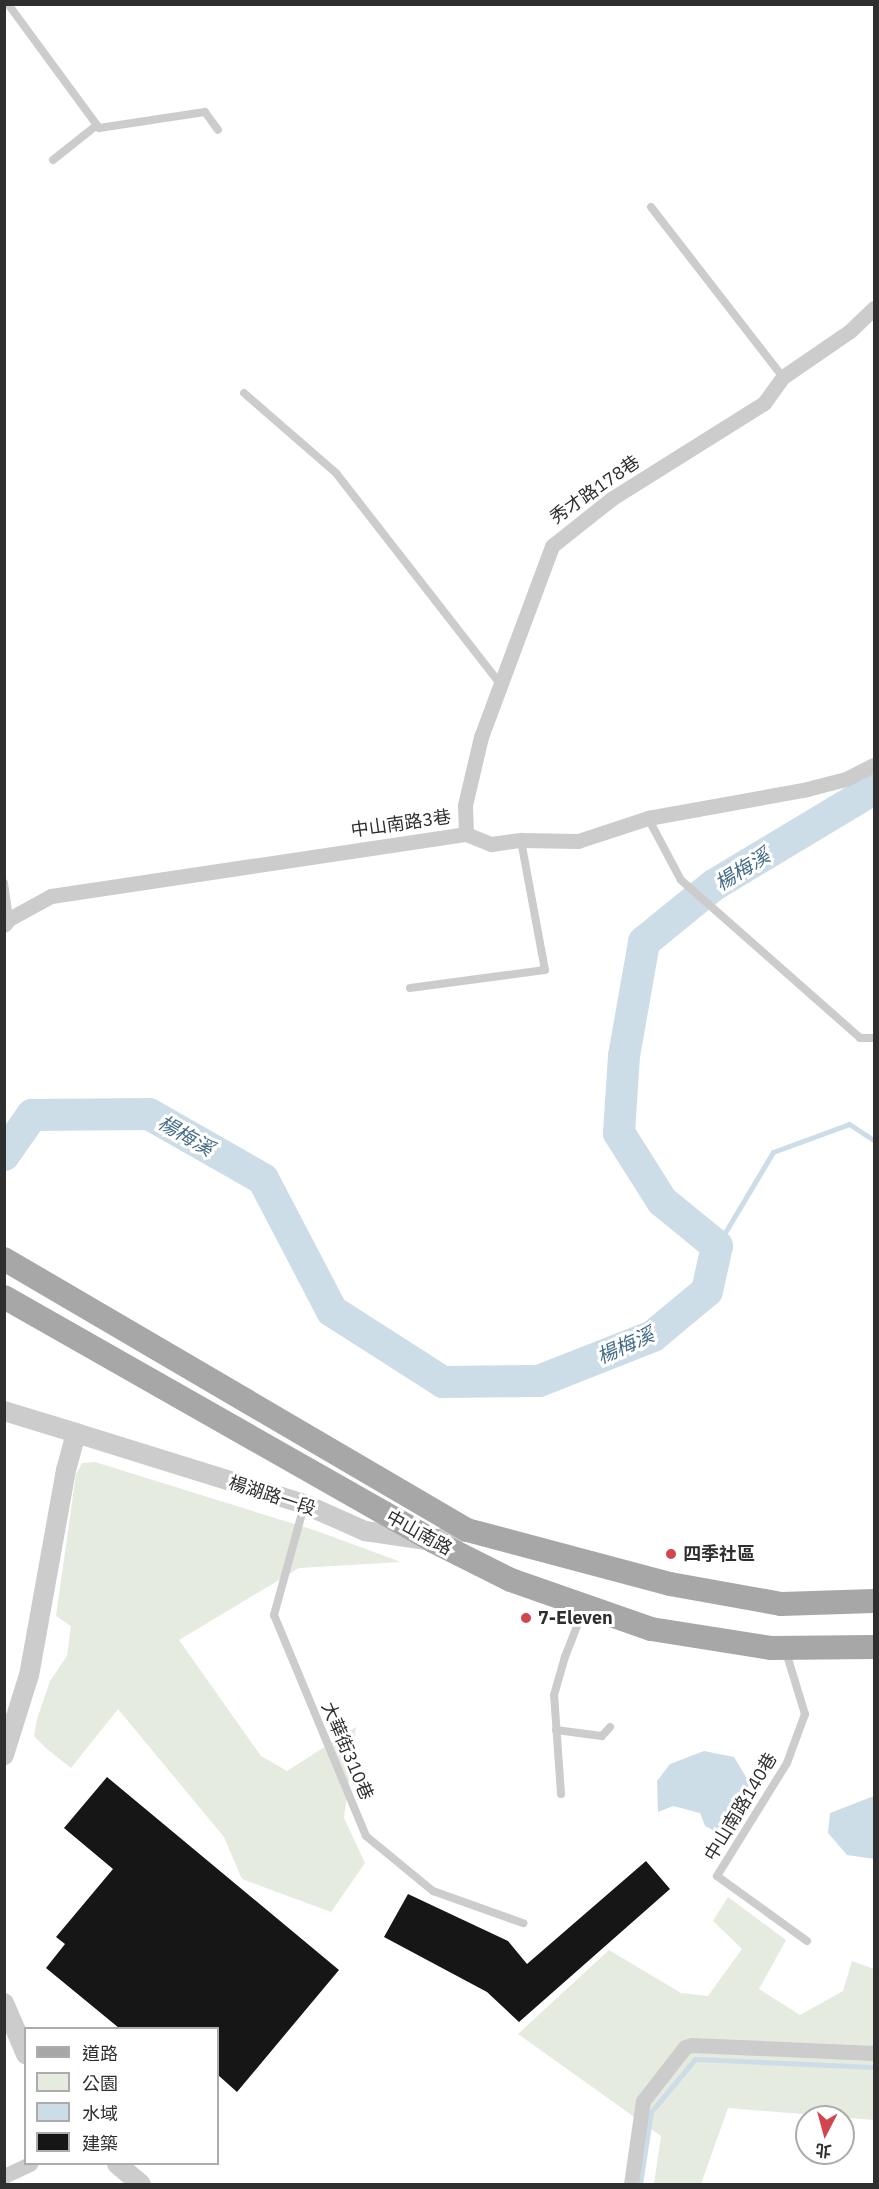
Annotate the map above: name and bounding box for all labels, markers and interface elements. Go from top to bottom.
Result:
street label: 秀才路178巷 [546,451,644,529]
street label: 中山南路3巷 [350,806,452,842]
water label: 楊梅溪 [710,843,774,895]
water label: 楊梅溪 [154,1110,218,1160]
water label: 楊梅溪 [593,1322,657,1368]
street label: 楊湖路一段 [226,1472,318,1520]
street label: 中山南路 [382,1506,456,1560]
place label: 四季社區 [683,1543,755,1565]
marker: 四季社區 [664,1547,678,1561]
place label: 7-Eleven [538,1607,613,1629]
marker: 7-Eleven [519,1611,533,1625]
street label: 大華街310巷 [317,1699,377,1803]
street label: 中山南路140巷 [700,1749,782,1865]
legend [24,2027,219,2165]
text: 道路 [82,2042,118,2065]
text: 公園 [82,2072,118,2095]
text: 水域 [82,2102,118,2125]
north arrow [795,2105,855,2165]
text: 建築 [82,2132,118,2155]
text: 北 [814,2140,832,2162]

